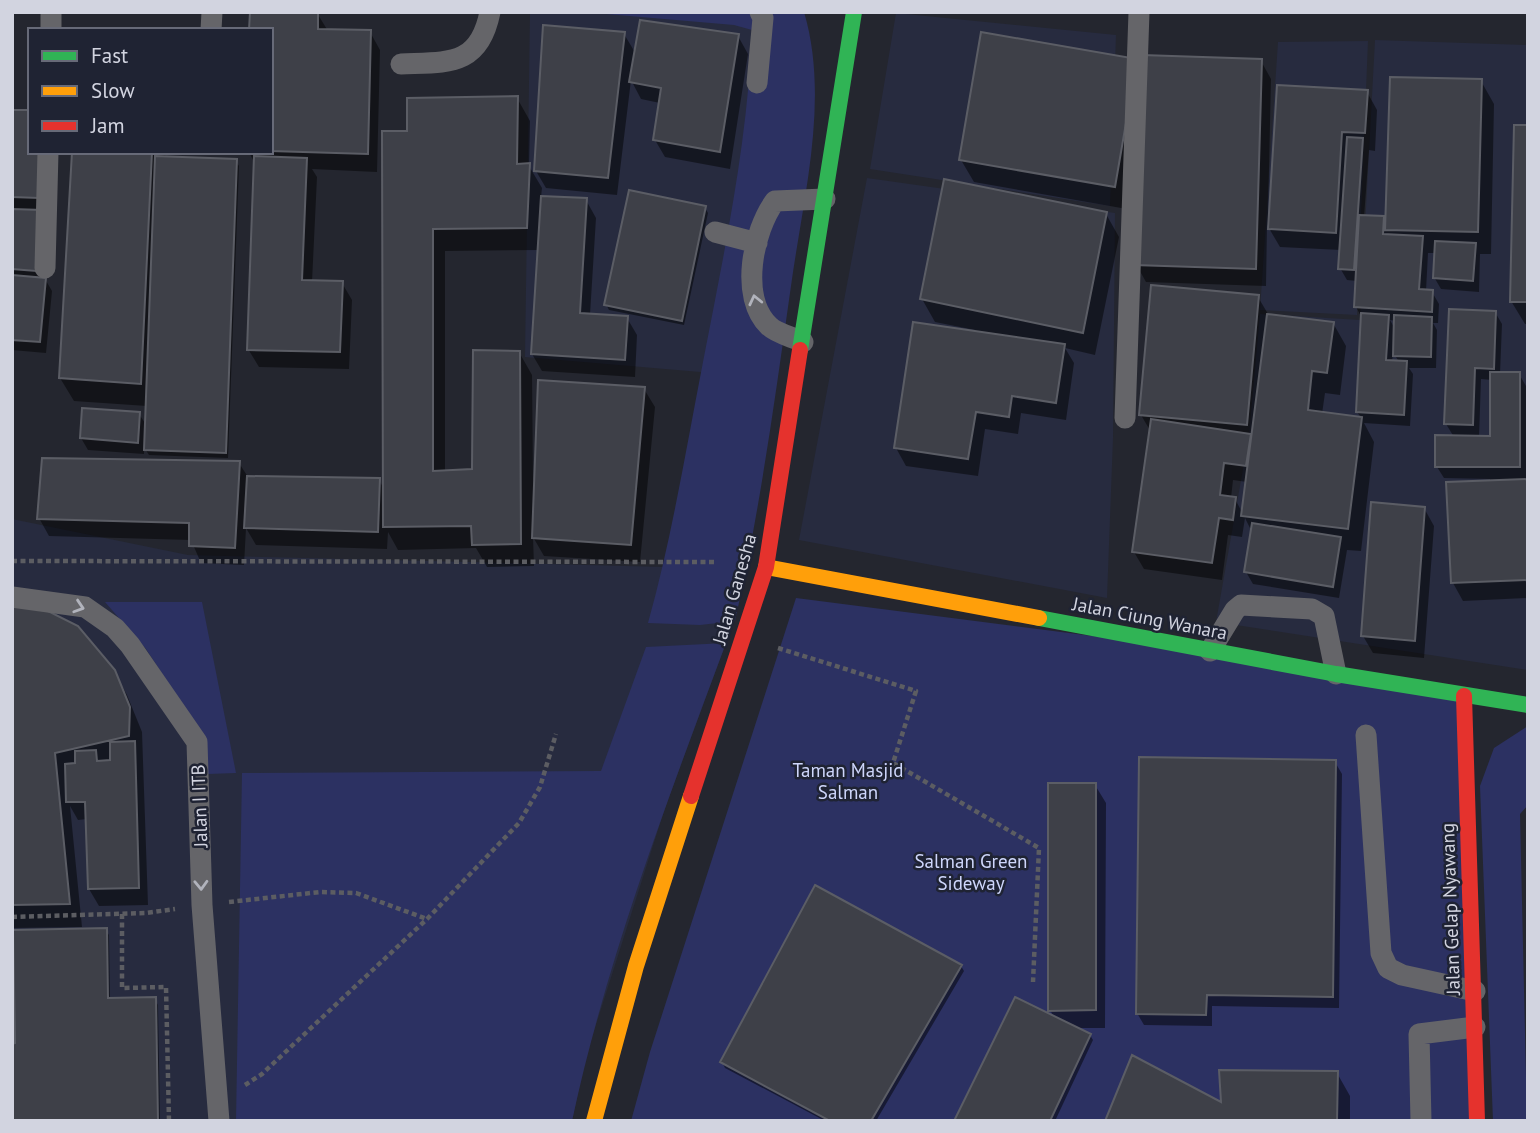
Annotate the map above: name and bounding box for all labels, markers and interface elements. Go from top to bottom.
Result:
legend [28,28,273,154]
text: Fast [91,42,128,69]
text: Slow [91,77,135,104]
text: Jam [90,112,125,139]
one-way arrow [748,295,763,307]
street label: Jalan Ganesha [706,531,761,648]
street label: Jalan Ciung Wanara [1070,591,1229,645]
one-way arrow [73,599,85,613]
park label: Taman Masjid Salman [792,758,904,804]
street label: Jalan I ITB [186,764,212,849]
street label: Jalan Gelap Nyawang [1435,823,1465,996]
park label: Salman Green Sideway [915,849,1027,895]
one-way arrow [194,880,209,891]

